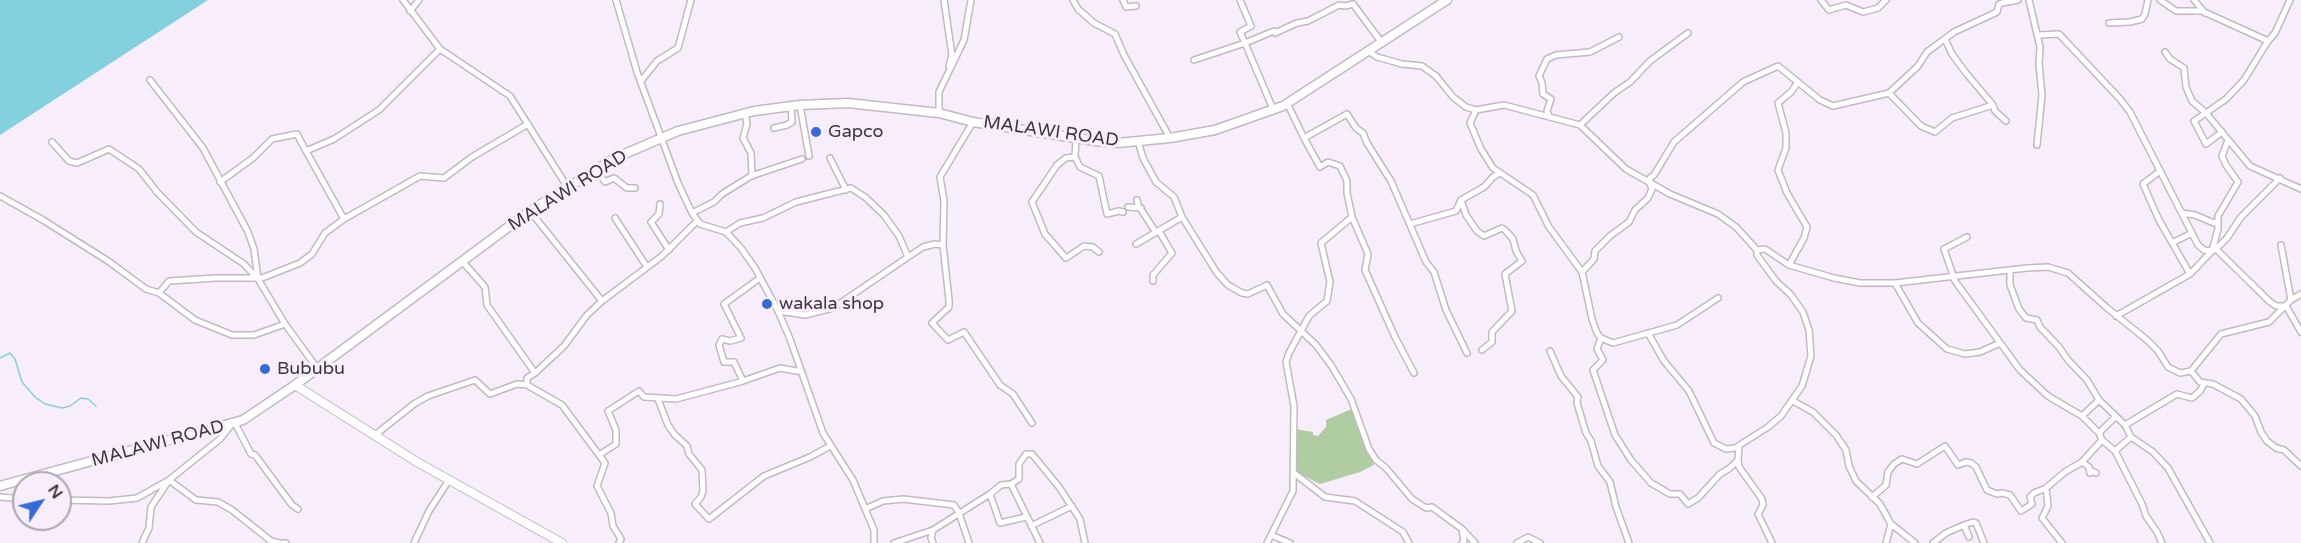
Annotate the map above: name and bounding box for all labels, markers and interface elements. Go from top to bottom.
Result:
street label: MALAWI ROAD [982,112,1120,152]
place label: Gapco [828,121,884,143]
marker: Gapco [809,125,823,139]
street label: MALAWI ROAD [504,146,632,236]
place label: wakala shop [779,293,884,315]
marker: wakala shop [760,297,774,311]
place label: Bububu [277,358,345,380]
marker: Bububu [258,362,272,376]
street label: MALAWI ROAD [89,416,227,472]
north arrow [12,471,72,531]
text: N [43,481,67,503]

